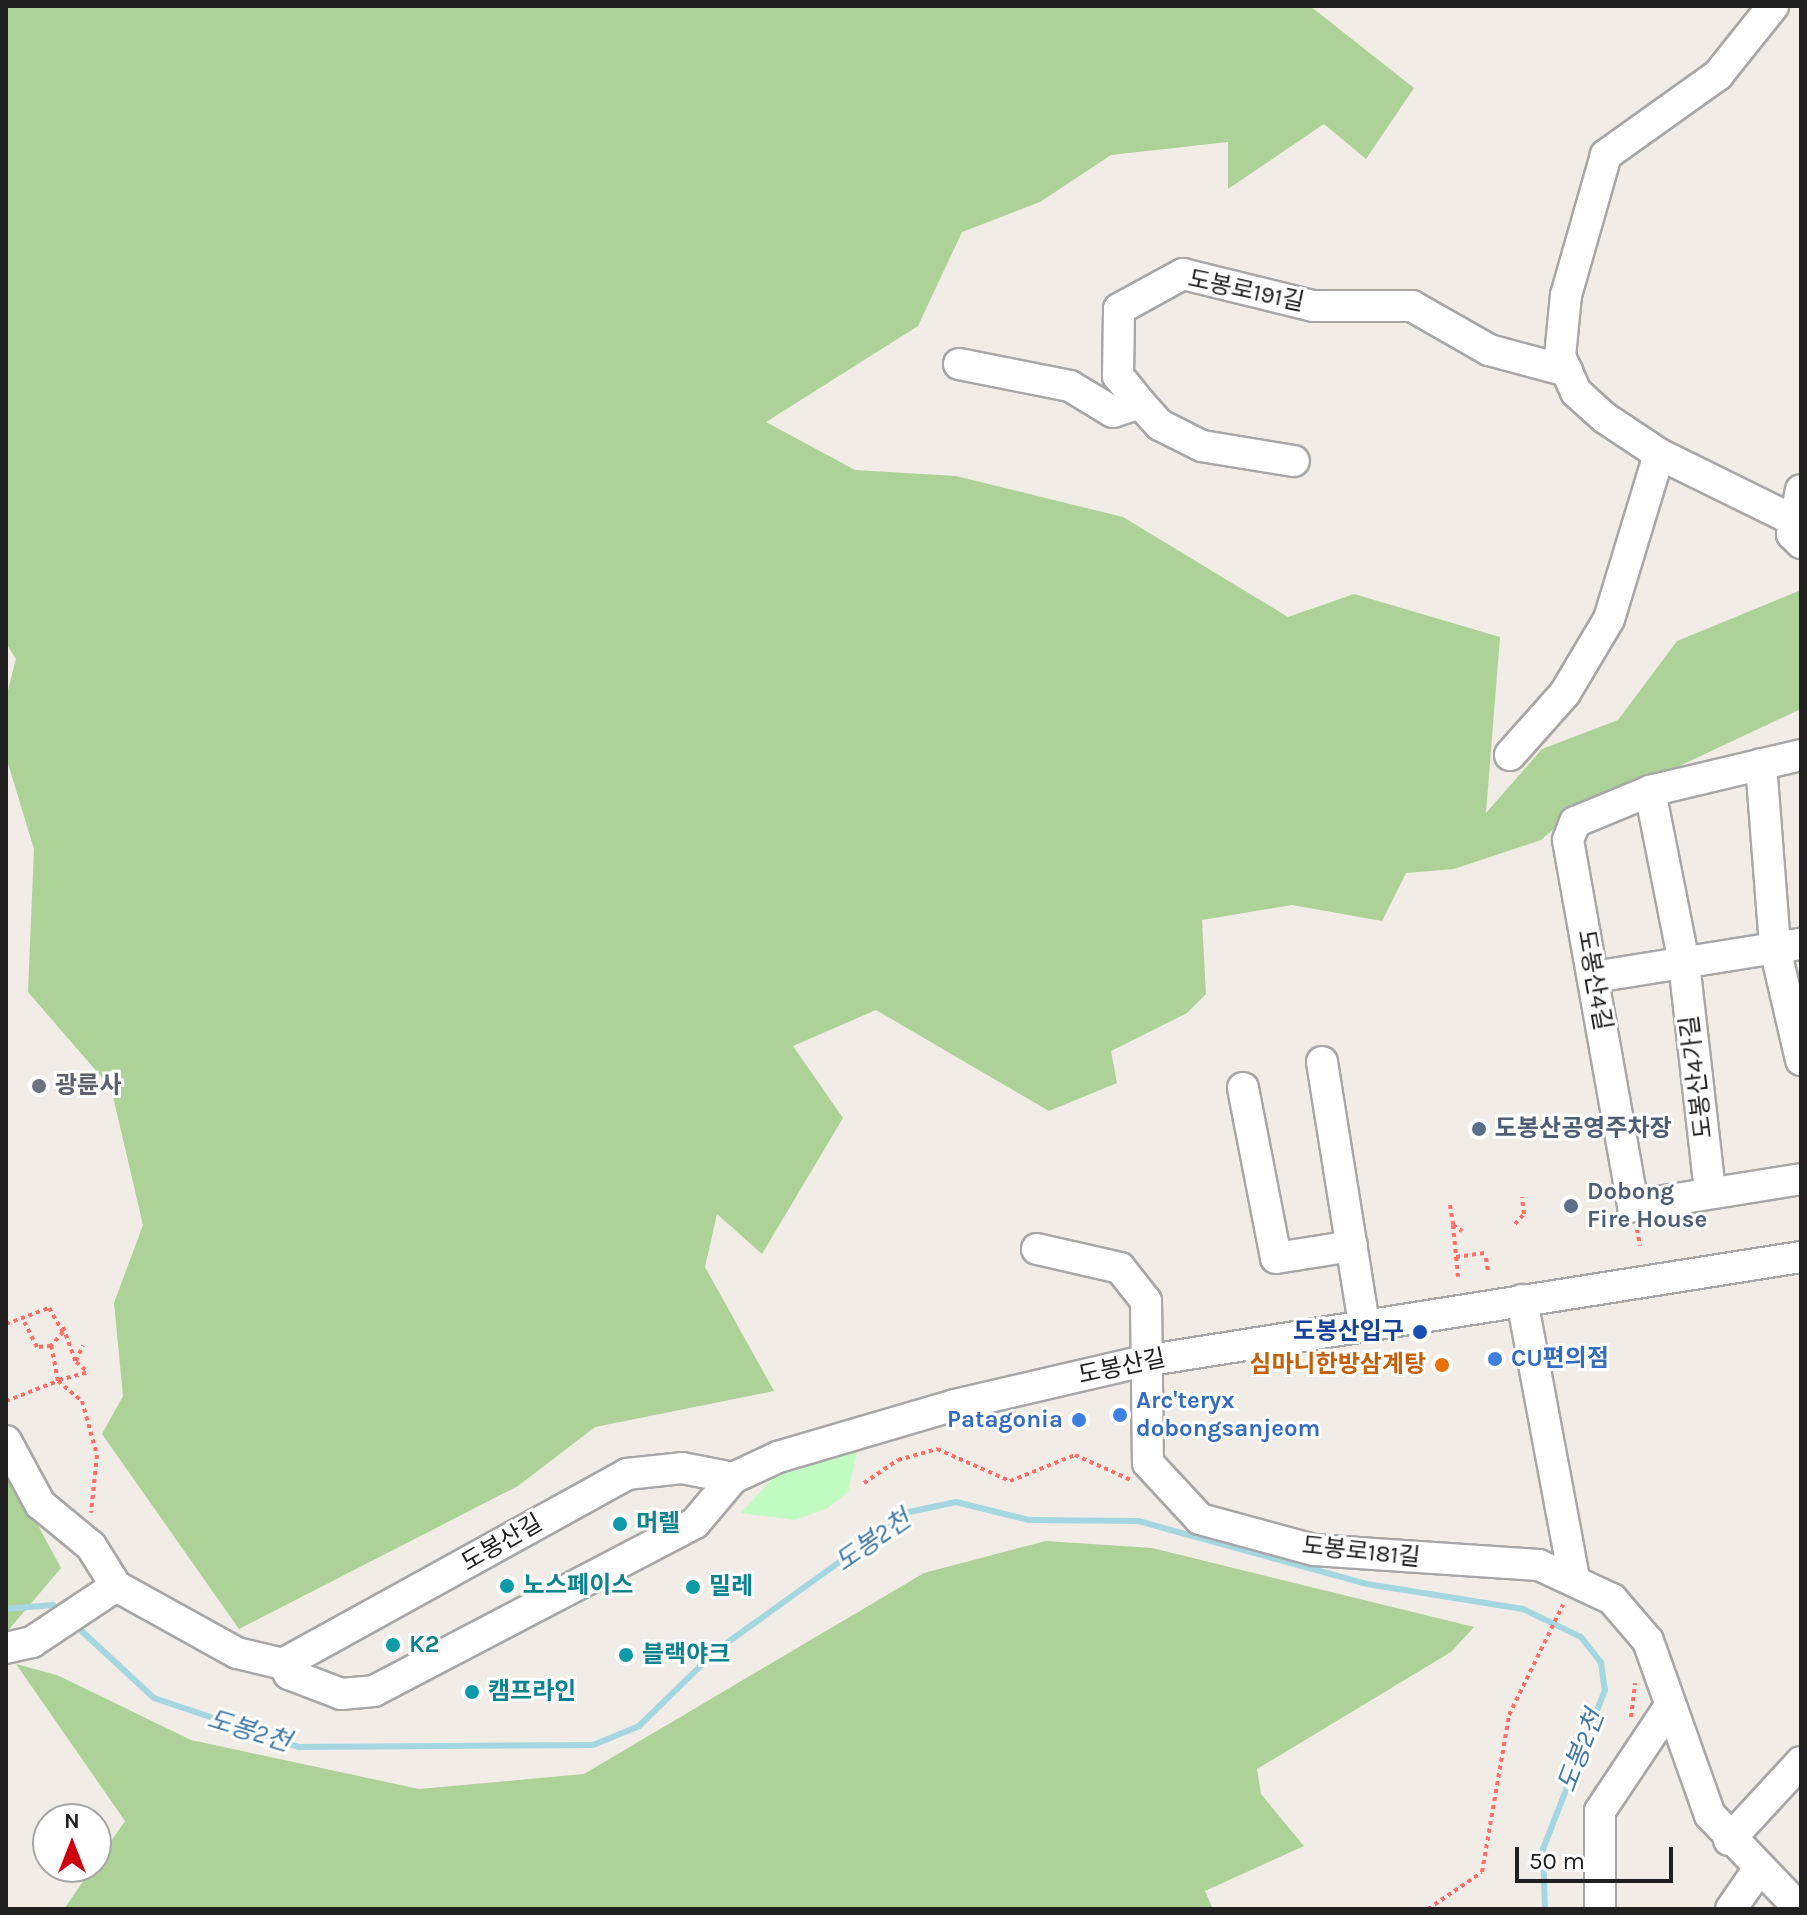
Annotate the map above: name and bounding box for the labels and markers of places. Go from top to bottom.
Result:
place label: 광륜사 [55,1072,121,1100]
marker: 광륜사 [30,1077,48,1095]
place label: 도봉산공영주차장 [1495,1115,1672,1143]
marker: 도봉산공영주차장 [1470,1120,1488,1138]
place label: Dobong Fire House [1587,1178,1707,1234]
marker: Dobong Fire House [1562,1197,1580,1215]
place label: 도봉산입구 [1294,1318,1404,1346]
marker: 도봉산입구 [1411,1323,1429,1341]
place label: CU편의점 [1511,1345,1609,1373]
marker: CU편의점 [1486,1350,1504,1368]
place label: 심마니한방삼계탕 [1249,1351,1426,1379]
marker: 심마니한방삼계탕 [1433,1356,1451,1374]
place label: Arc'teryx dobongsanjeom [1136,1387,1320,1443]
place label: Patagonia [947,1406,1063,1434]
marker: Arc'teryx dobongsanjeom [1111,1406,1129,1424]
marker: Patagonia [1070,1411,1088,1429]
place label: 머렐 [636,1510,680,1538]
marker: 머렐 [611,1515,629,1533]
place label: 노스페이스 [523,1572,633,1600]
place label: 밀레 [709,1573,753,1601]
marker: 노스페이스 [498,1577,516,1595]
marker: 밀레 [684,1578,702,1596]
place label: K2 [409,1631,439,1659]
marker: K2 [384,1636,402,1654]
place label: 블랙야크 [642,1641,730,1669]
marker: 블랙야크 [617,1646,635,1664]
place label: 캠프라인 [488,1678,576,1706]
marker: 캠프라인 [463,1683,481,1701]

